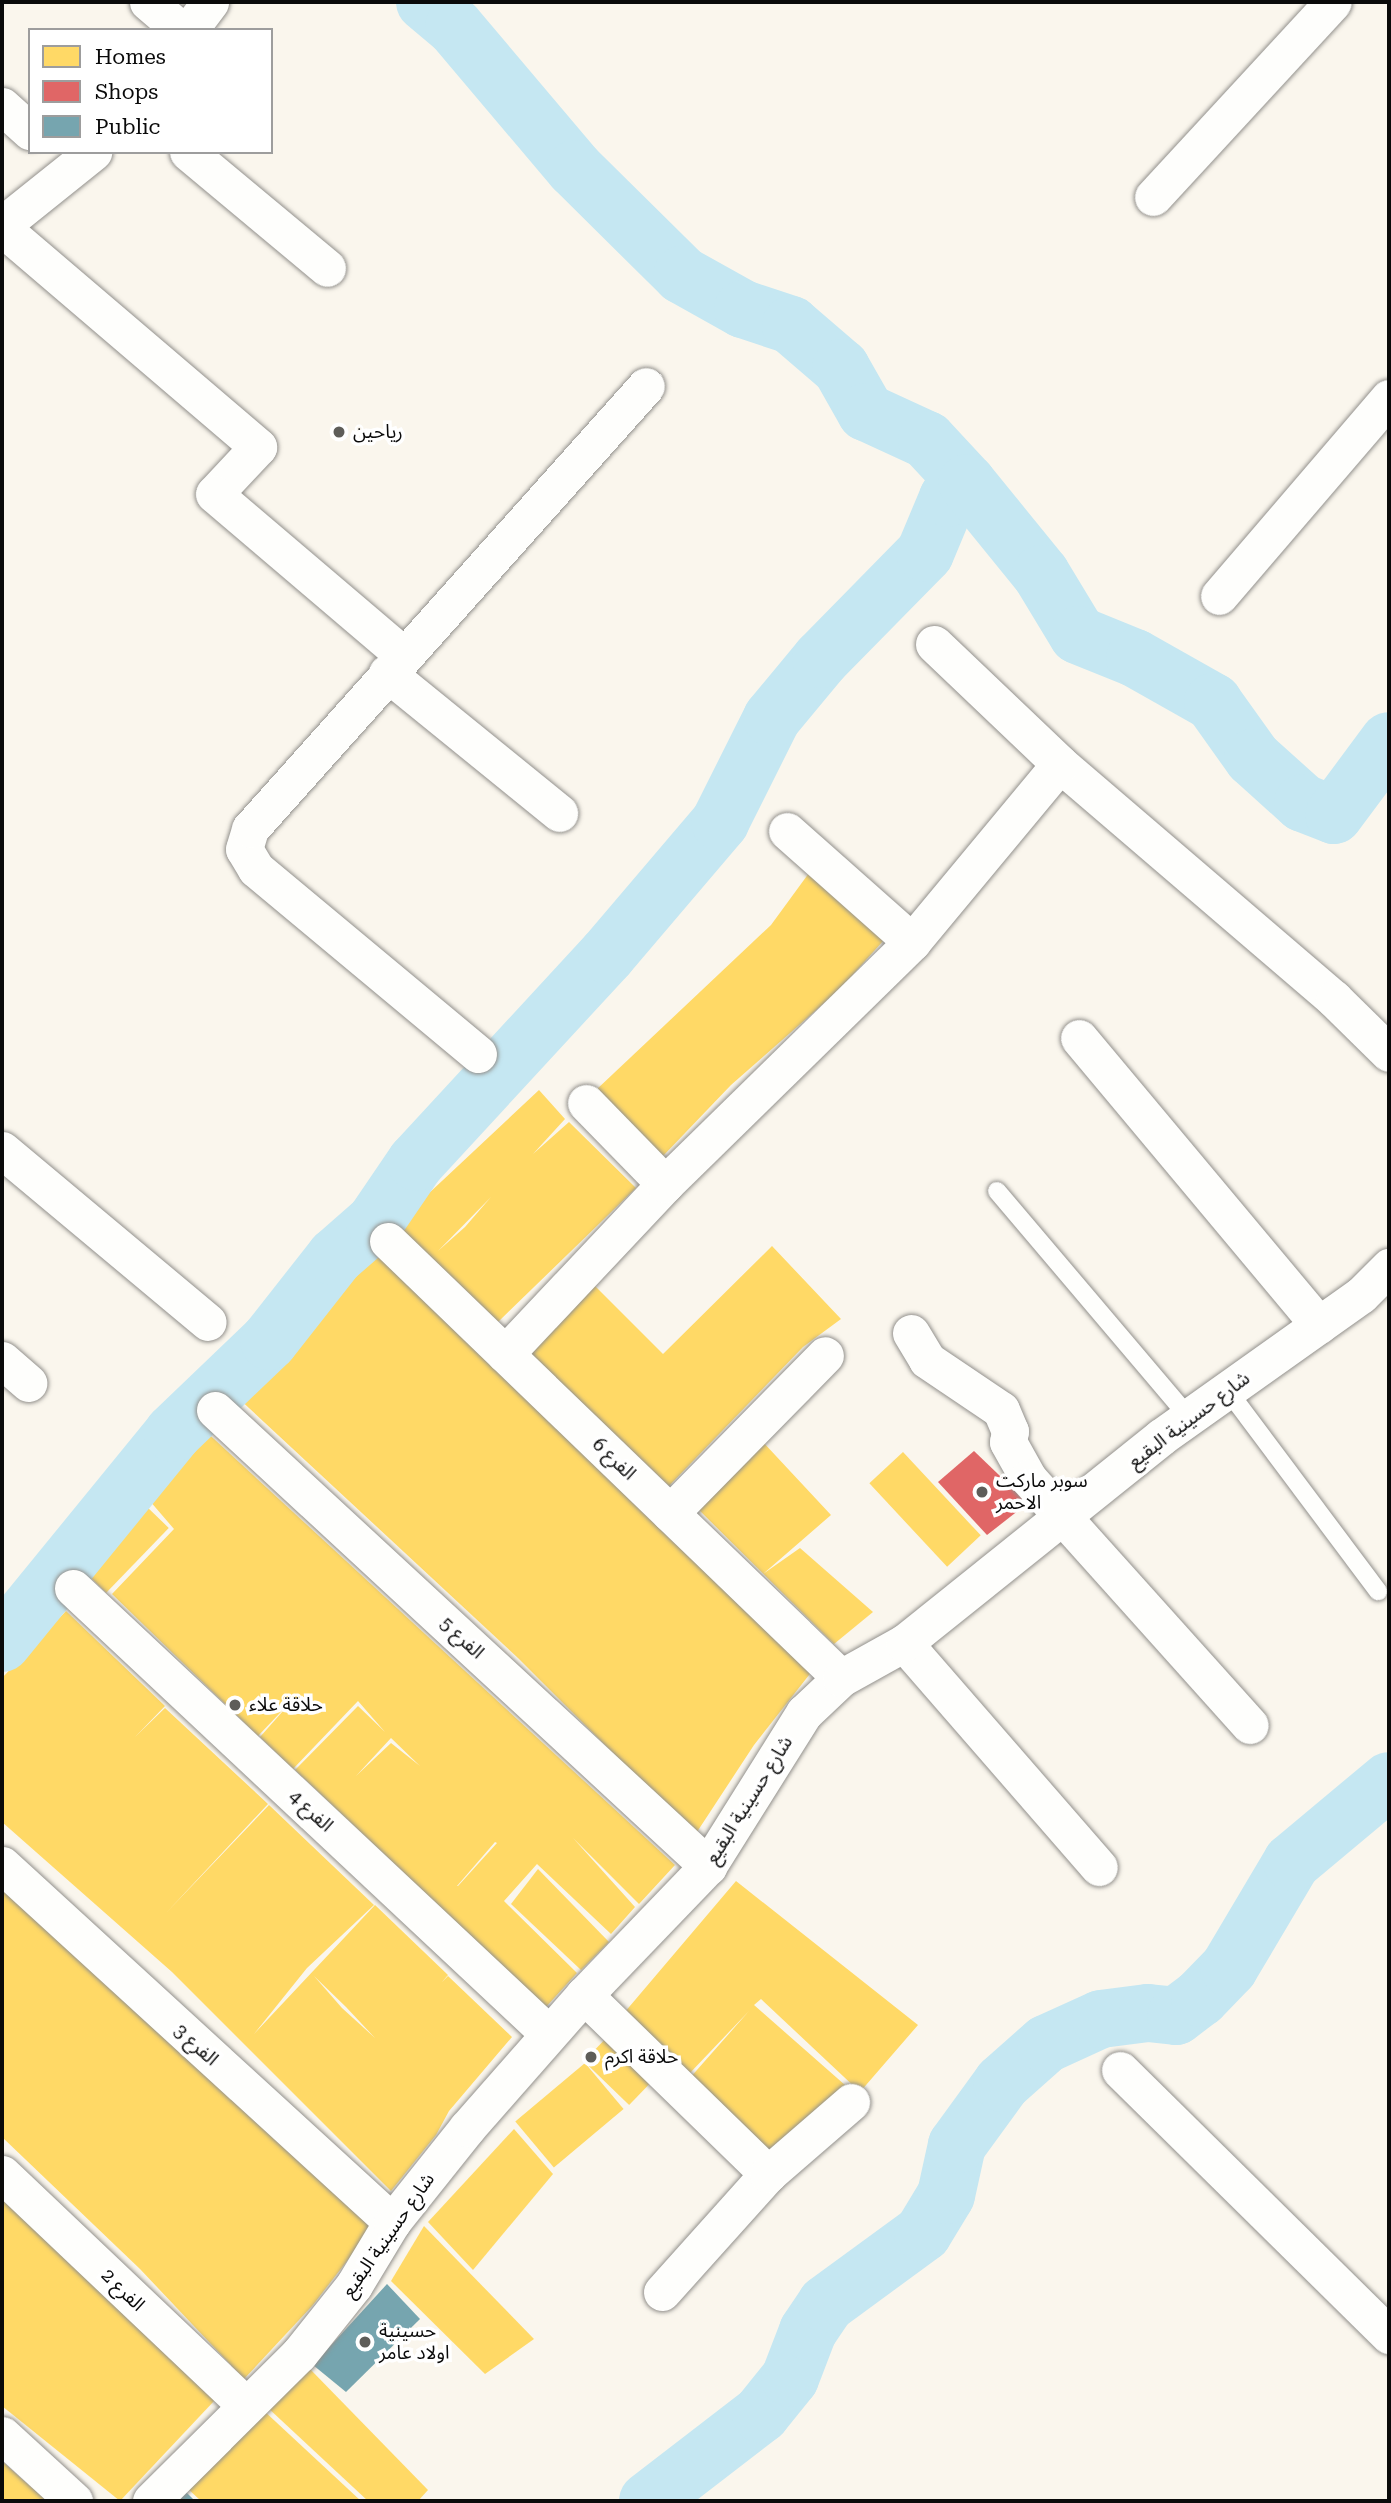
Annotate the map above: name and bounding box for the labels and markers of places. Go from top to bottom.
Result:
place label: رياحين [353,421,403,443]
marker: رياحين [331,424,347,440]
place label: سوبر ماركت الاحمر [996,1470,1088,1514]
marker: سوبر ماركت الاحمر [974,1484,990,1500]
place label: حلاقة علاء [249,1694,323,1716]
marker: حلاقة علاء [227,1697,243,1713]
place label: حلاقة اكرم [605,2046,678,2068]
marker: حلاقة اكرم [583,2049,599,2065]
place label: حسينية اولاد عامر [379,2320,450,2364]
marker: حسينية اولاد عامر [357,2334,373,2350]

